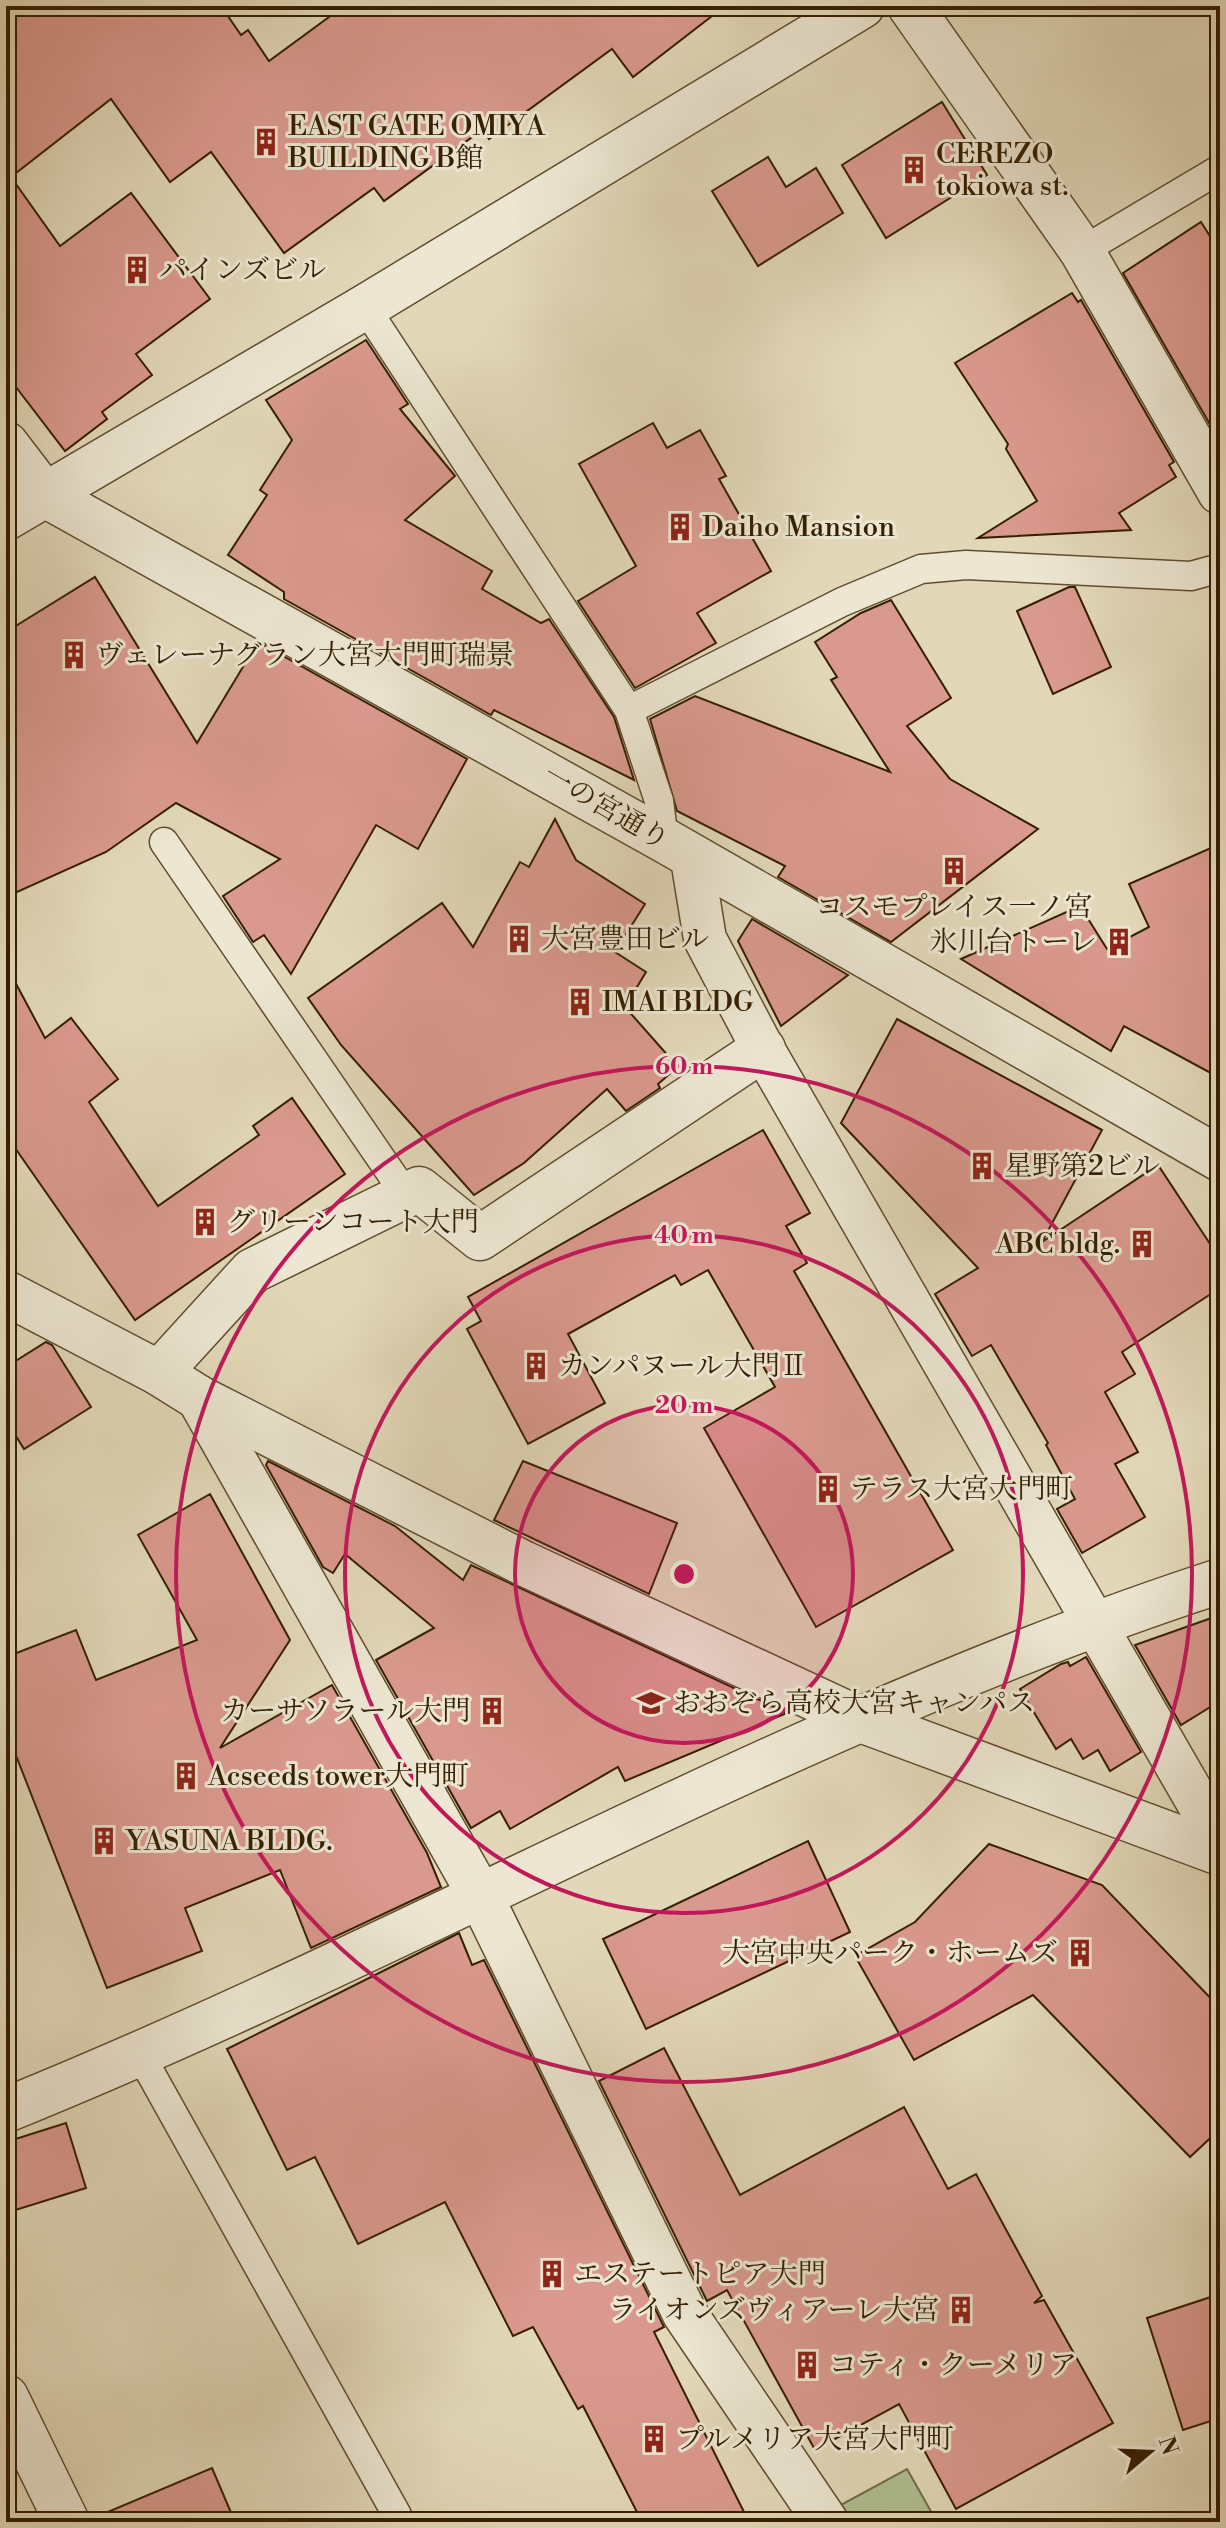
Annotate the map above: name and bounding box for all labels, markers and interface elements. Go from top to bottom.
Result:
place label: EAST GATE OMIYA BUILDING B館 [287,109,546,176]
building icon: EAST GATE OMIYA BUILDING B館 [251,127,281,157]
place label: CEREZO tokiowa st. [936,137,1069,204]
building icon: CEREZO tokiowa st. [899,155,929,185]
place label: パインズビル [159,253,326,288]
building icon: パインズビル [122,255,152,285]
place label: Daiho Mansion [702,510,895,545]
building icon: Daiho Mansion [665,512,695,542]
place label: ヴェレーナグラン大宮大門町瑞景 [96,638,514,673]
building icon: ヴェレーナグラン大宮大門町瑞景 [59,640,89,670]
street label: 一の宮通り [537,758,675,858]
building icon: コスモプレイス一ノ宮 [939,856,969,886]
place label: コスモプレイス一ノ宮 [815,890,1093,925]
place label: 大宮豊田ビル [541,922,709,957]
building icon: 大宮豊田ビル [504,924,534,954]
place label: 氷川台トーレ [930,925,1097,960]
building icon: 氷川台トーレ [1104,927,1134,957]
place label: IMAI BLDG [602,985,754,1020]
building icon: IMAI BLDG [565,987,595,1017]
text: 60 m [655,1052,713,1082]
place label: 星野第2ビル [1004,1149,1160,1184]
building icon: 星野第2ビル [967,1151,997,1181]
place label: グリーンコート大門 [227,1205,478,1240]
building icon: グリーンコート大門 [190,1207,220,1237]
text: 40 m [654,1221,714,1251]
place label: ABC bldg. [994,1227,1120,1262]
building icon: ABC bldg. [1127,1229,1157,1259]
place label: カンパヌール大門Ⅱ [558,1349,807,1384]
building icon: カンパヌール大門Ⅱ [521,1351,551,1381]
text: 20 m [655,1391,713,1421]
place label: テラス大宮大門町 [850,1472,1073,1507]
building icon: テラス大宮大門町 [813,1474,843,1504]
centre of rings [670,1560,698,1588]
place label: おおぞら高校大宮キャンパス [673,1686,1035,1721]
school or university icon: おおぞら高校大宮キャンパス [636,1688,666,1718]
place label: カーサソラール大門 [220,1694,470,1729]
building icon: カーサソラール大門 [477,1696,507,1726]
place label: Acseeds tower大門町 [207,1759,469,1794]
building icon: Acseeds tower大門町 [171,1761,201,1791]
place label: YASUNA BLDG. [124,1824,333,1859]
building icon: YASUNA BLDG. [89,1826,119,1856]
place label: 大宮中央パーク・ホームズ [722,1936,1058,1971]
building icon: 大宮中央パーク・ホームズ [1065,1938,1095,1968]
place label: エステートピア大門 [574,2257,825,2292]
building icon: エステートピア大門 [537,2259,567,2289]
place label: ライオンズヴィアーレ大宮 [609,2293,939,2328]
building icon: ライオンズヴィアーレ大宮 [946,2295,976,2325]
place label: コティ・クーメリア [829,2348,1077,2383]
building icon: コティ・クーメリア [792,2350,822,2380]
north arrow [1110,2412,1190,2492]
place label: プルメリア大宮大門町 [676,2422,954,2457]
building icon: プルメリア大宮大門町 [639,2424,669,2454]
text: N [1152,2433,1183,2459]

